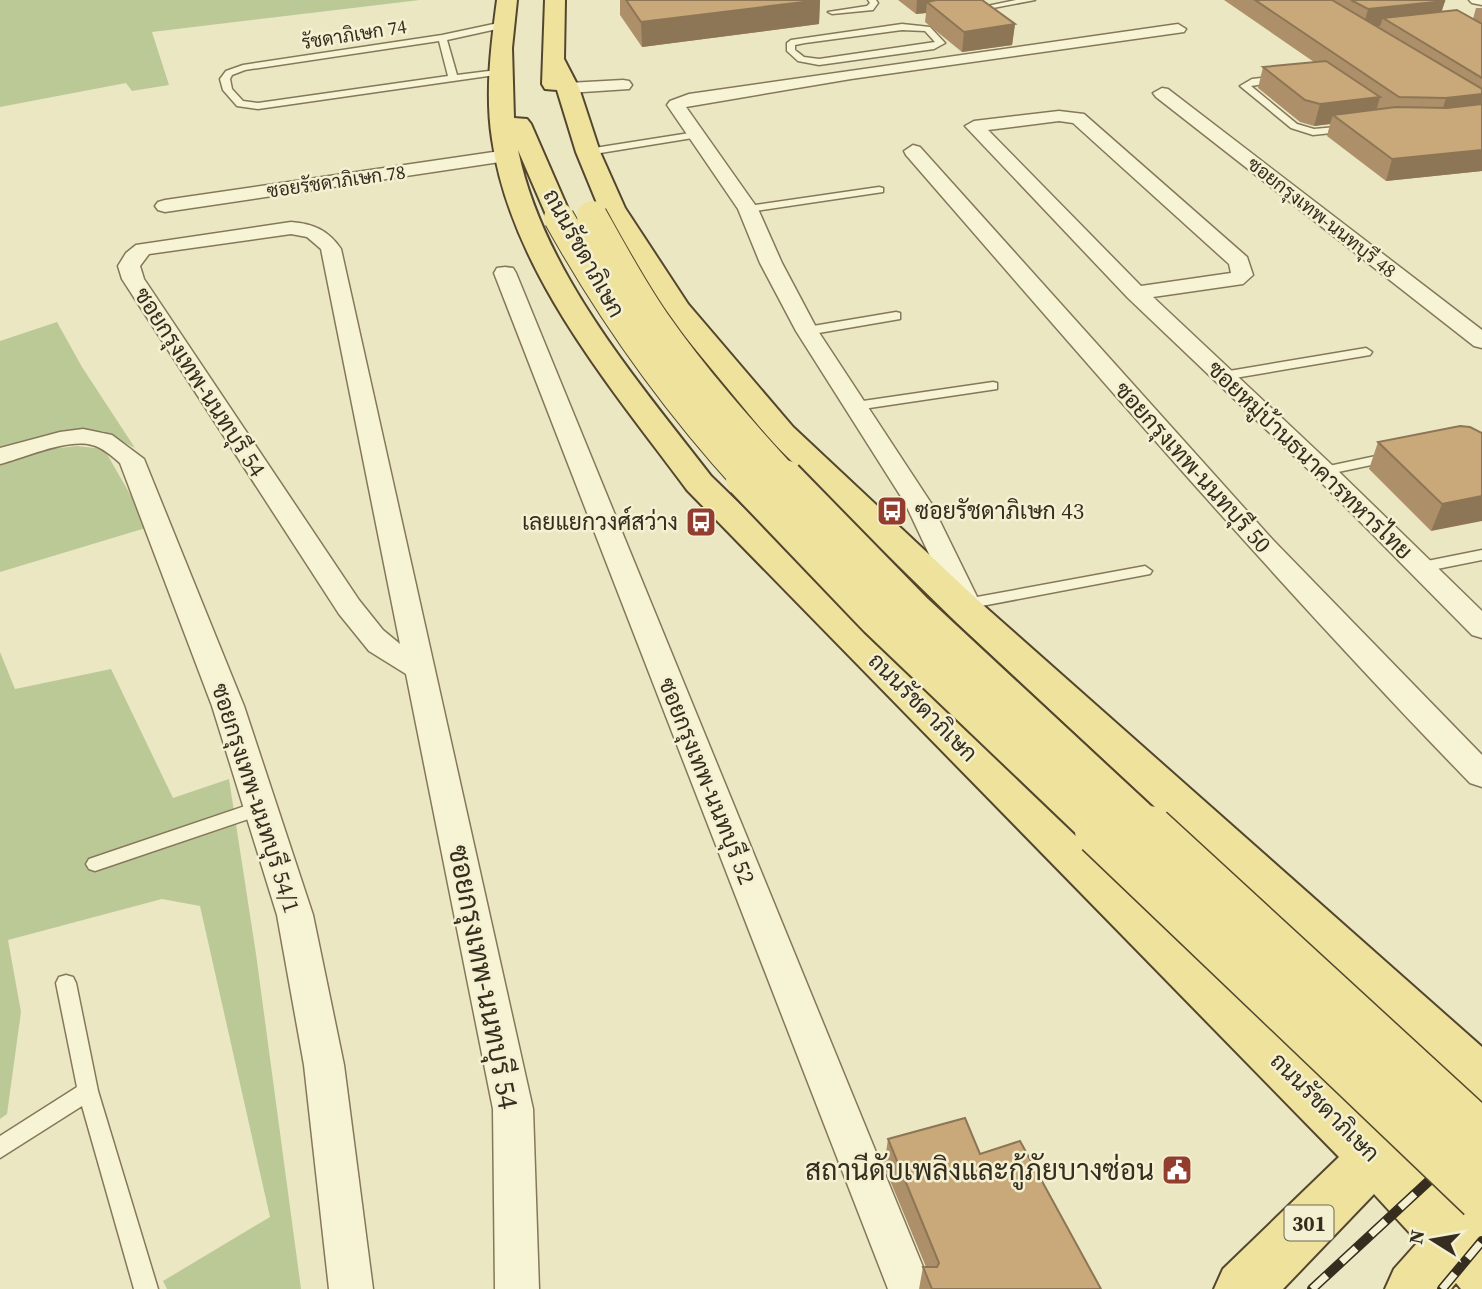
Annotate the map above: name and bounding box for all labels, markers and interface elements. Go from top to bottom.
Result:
street label: รัชดาภิเษก 74 [300,13,409,55]
street label: ซอยกรุงเทพ-นนทบุรี 48 [1242,151,1402,283]
street label: ซอยรัชดาภิเษก 78 [265,158,407,204]
street label: ถนนรัชดาภิเษก [535,183,633,323]
street label: ซอยกรุงเทพ-นนทบุรี 54 [127,281,274,484]
street label: ซอยหมู่บ้านธนาคารทหารไทย [1200,353,1420,567]
street label: ซอยกรุงเทพ-นนทบุรี 50 [1107,374,1279,560]
bus stop icon: ซอยรัชดาภิเษก 43 [875,494,909,528]
place label: ซอยรัชดาภิเษก 43 [915,495,1084,527]
bus stop icon: เลยแยกวงศ์สว่าง [684,505,718,539]
place label: เลยแยกวงศ์สว่าง [522,506,678,538]
street label: ถนนรัชดาภิเษก [861,645,985,769]
street label: ซอยกรุงเทพ-นนทบุรี 52 [651,673,763,889]
street label: ซอยกรุงเทพ-นนทบุรี 54/1 [204,679,308,917]
street label: ซอยกรุงเทพ-นนทบุรี 54 [439,842,528,1112]
street label: ถนนรัชดาภิเษก [1263,1045,1387,1169]
place label: สถานีดับเพลิงและกู้ภัยบางซ่อน [805,1151,1154,1190]
public building icon: สถานีดับเพลิงและกู้ภัยบางซ่อน [1160,1153,1194,1187]
north arrow [1398,1205,1468,1275]
road number: 301 [1284,1206,1334,1240]
text: N [1402,1227,1430,1246]

